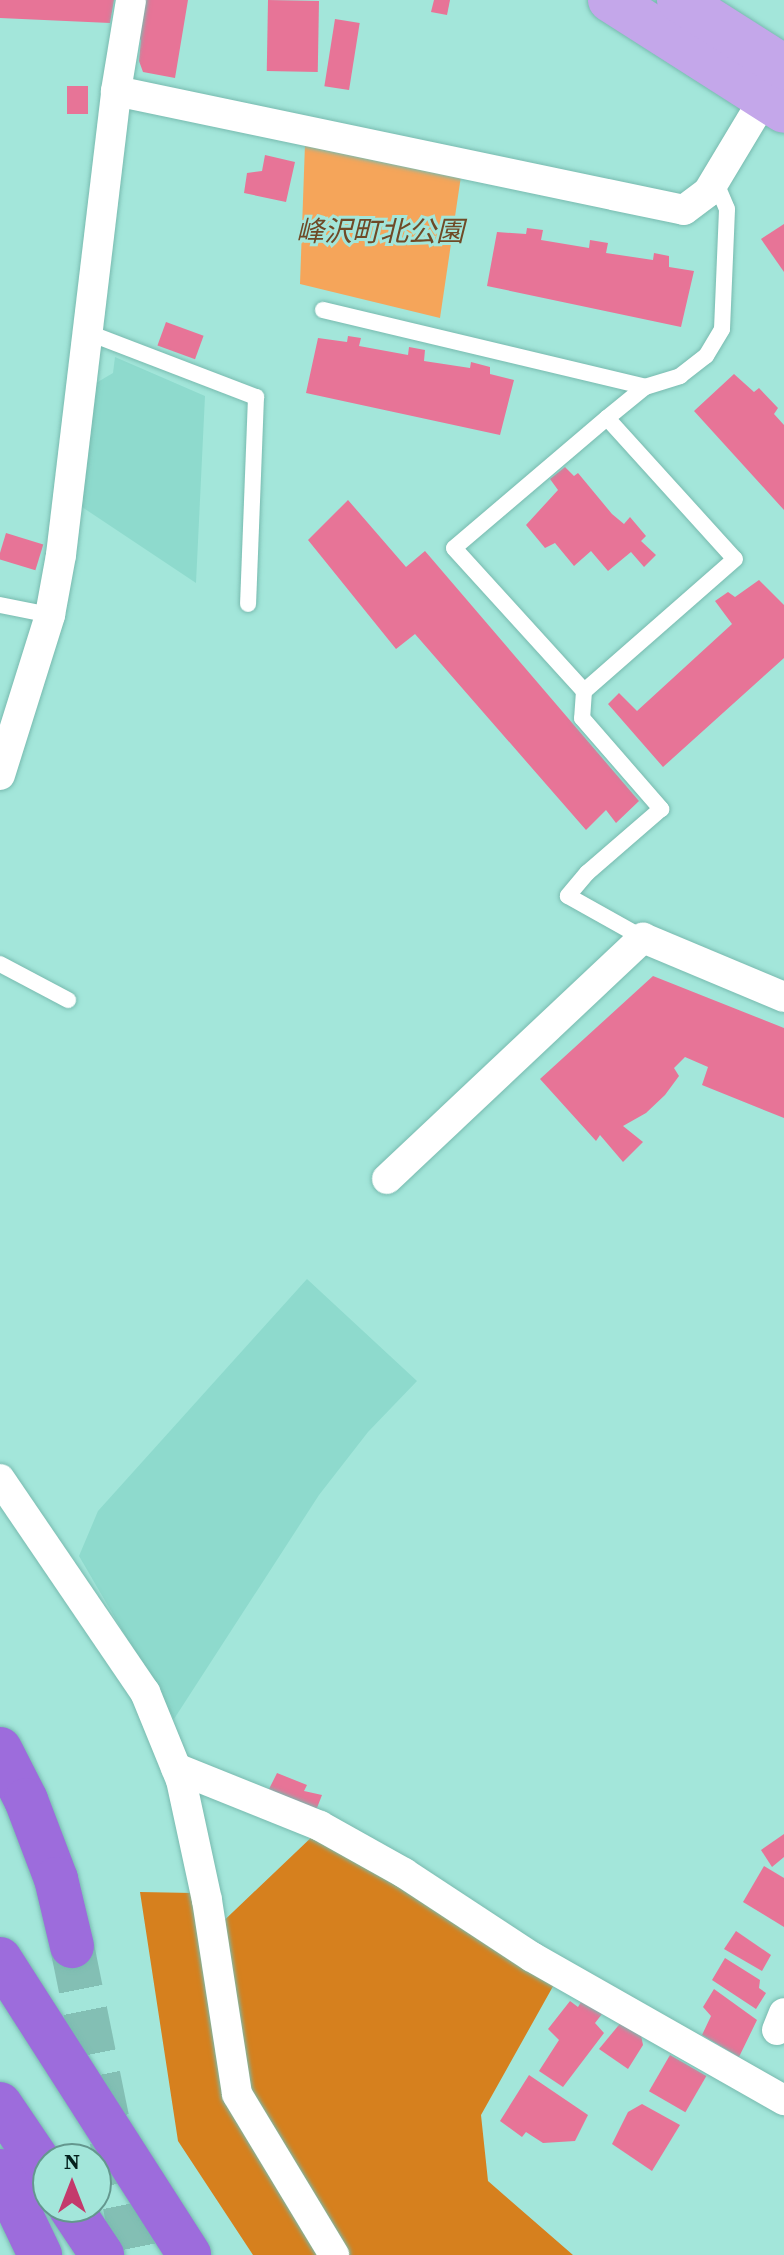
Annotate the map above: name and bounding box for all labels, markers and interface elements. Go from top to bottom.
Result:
park label: 峰沢町北公園 [296,214,464,248]
north arrow [32,2143,112,2223]
text: N [64,2146,80,2176]

